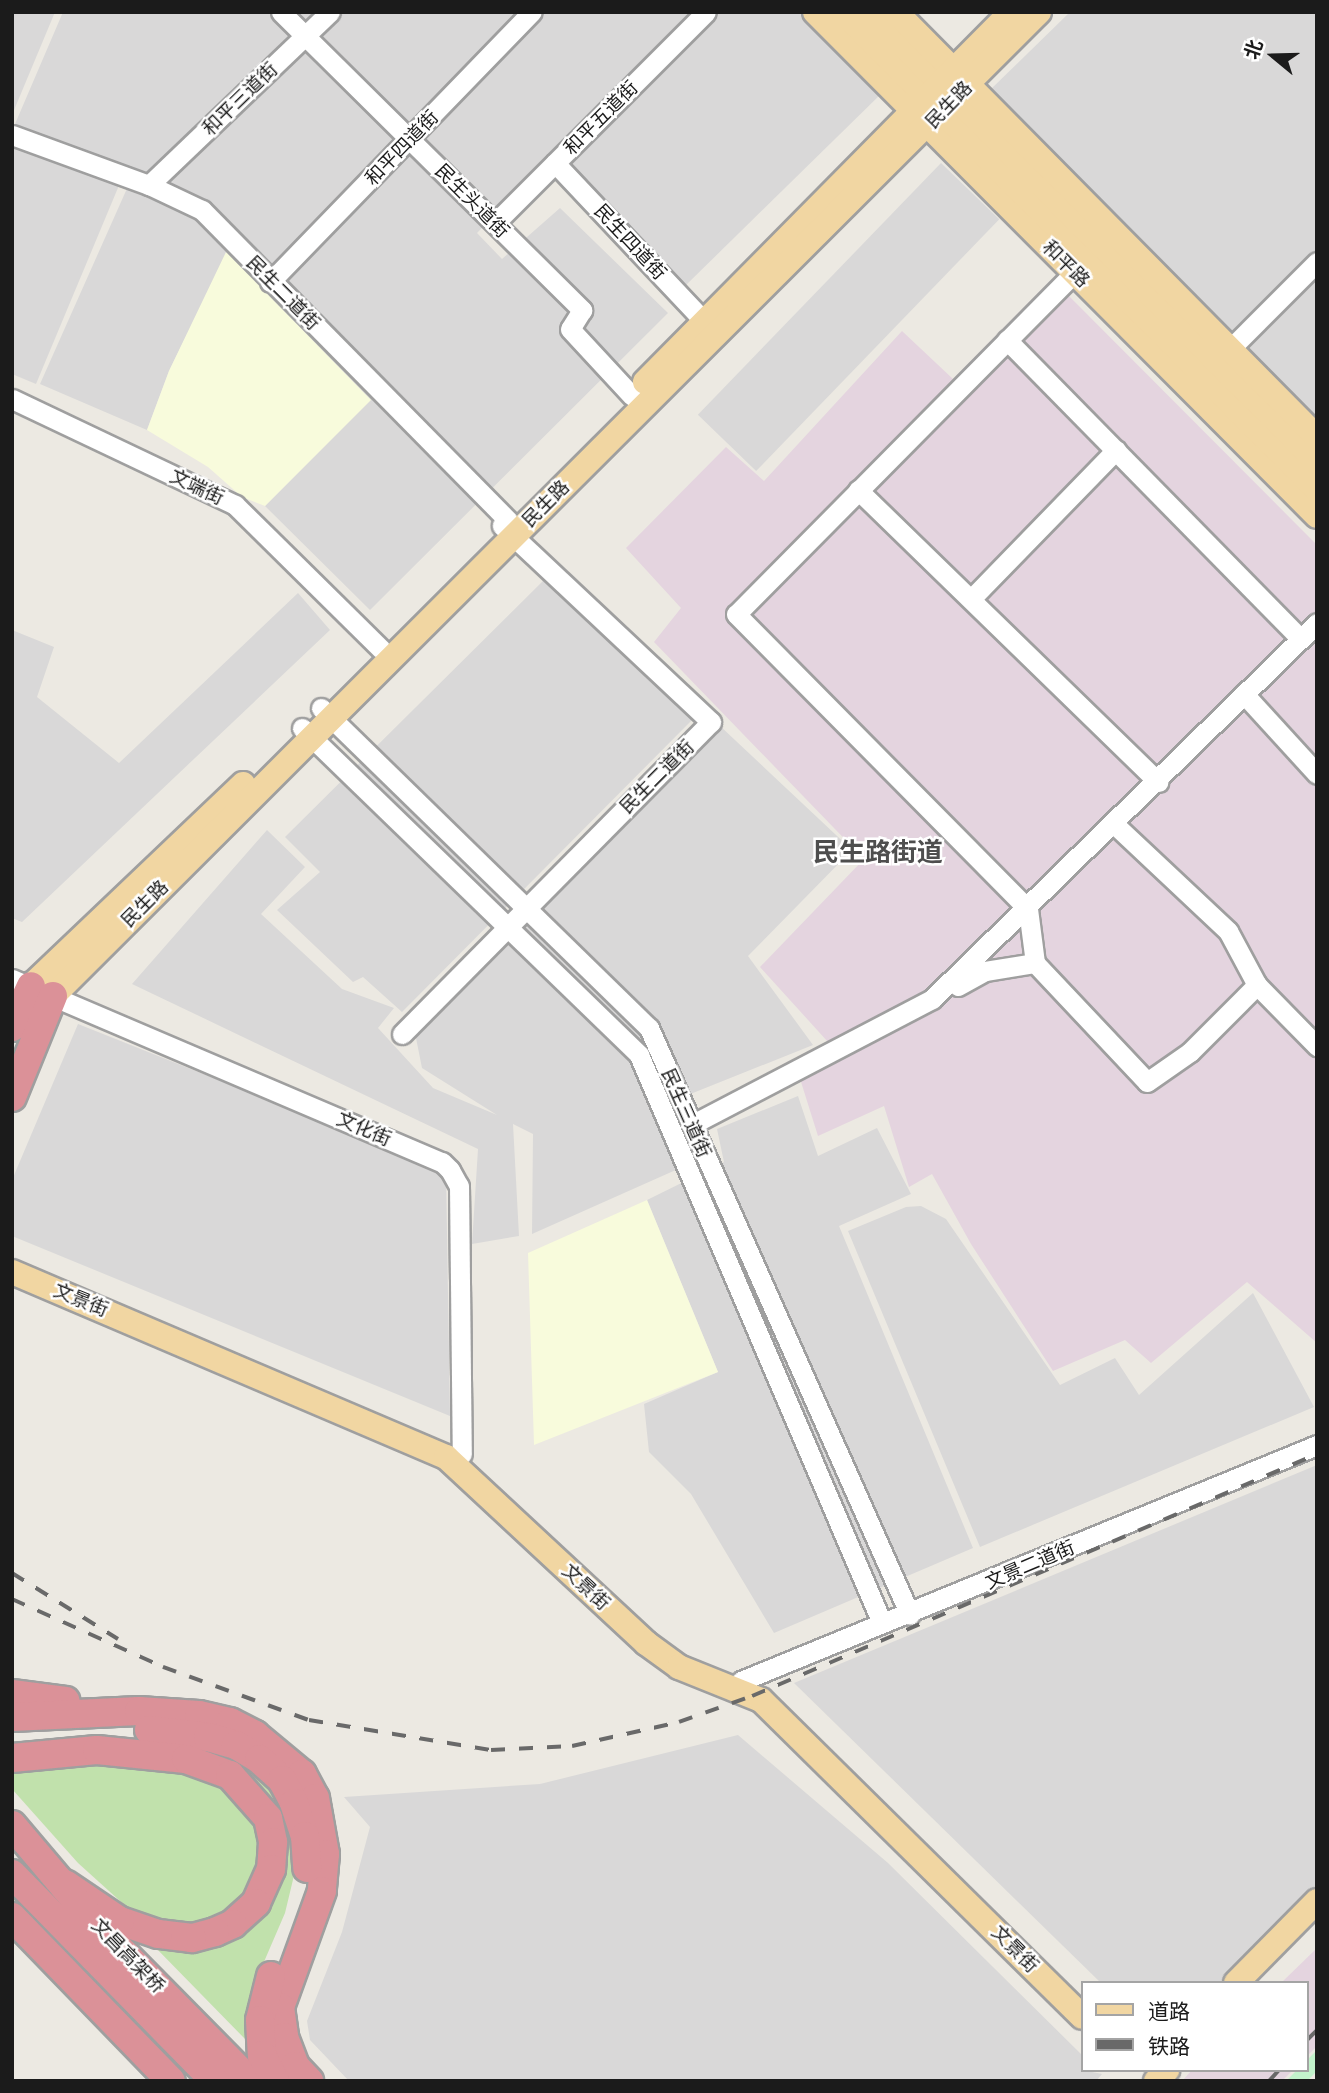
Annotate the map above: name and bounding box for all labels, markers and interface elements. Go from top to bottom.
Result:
north arrow [1238,21,1308,91]
text: 北 [1238,36,1269,62]
street label: 和平三道街 [198,58,282,140]
street label: 和平五道街 [559,76,643,160]
street label: 民生路 [921,77,977,133]
street label: 和平四道街 [361,106,443,190]
street label: 民生头道街 [430,159,514,243]
street label: 民生四道街 [589,199,671,285]
street label: 和平路 [1038,236,1094,292]
street label: 民生二道街 [241,251,325,335]
street label: 文端街 [166,465,228,509]
street label: 民生路 [518,476,574,532]
street label: 民生二道街 [615,735,699,819]
district label: 民生路街道 [813,836,943,868]
street label: 民生路 [117,876,173,932]
street label: 民生三道街 [656,1065,716,1161]
street label: 文化街 [333,1107,395,1151]
street label: 文景街 [50,1279,112,1321]
street label: 文景二道街 [982,1536,1078,1594]
street label: 文景街 [557,1559,615,1615]
street label: 文昌高架桥 [87,1914,169,1998]
street label: 文景街 [987,1921,1043,1977]
legend [1080,1981,1308,2072]
text: 道路 [1148,1997,1190,2025]
text: 铁路 [1148,2032,1190,2060]

